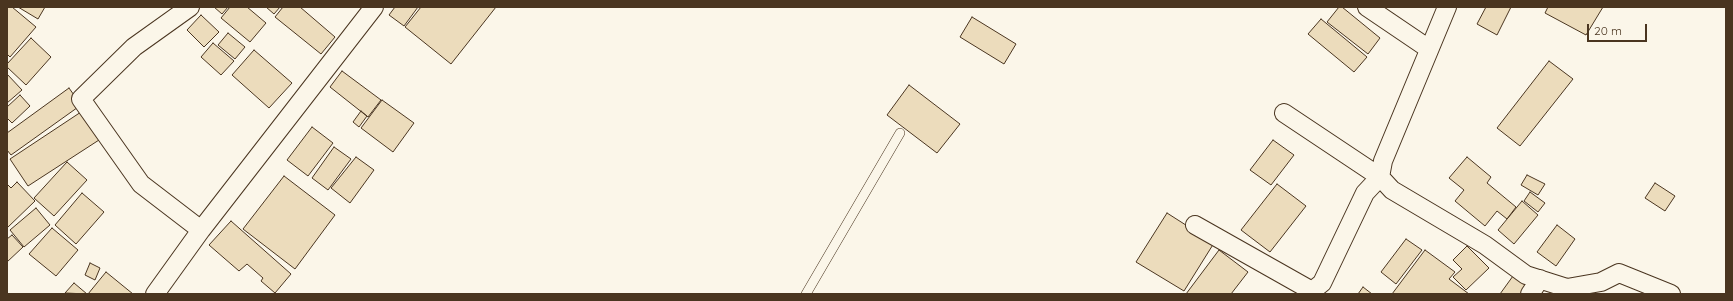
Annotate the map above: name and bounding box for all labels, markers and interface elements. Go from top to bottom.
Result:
scale bar [1589,16,1649,42]
text: 20 m [1594,23,1622,38]

